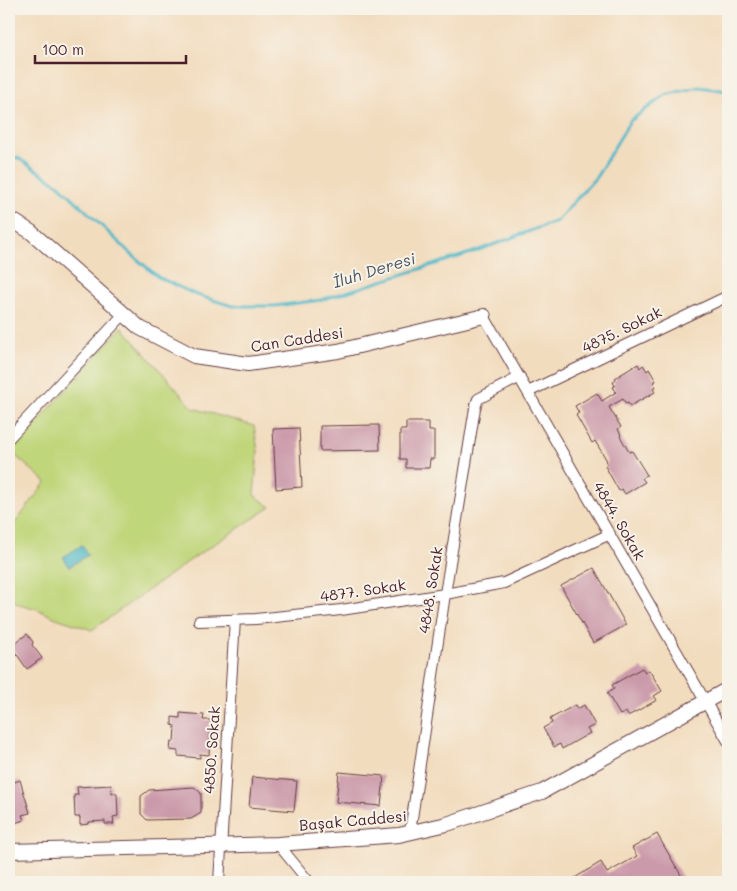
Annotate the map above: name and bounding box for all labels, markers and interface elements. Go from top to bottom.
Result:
scale bar [35,32,186,64]
text: 100 m [42,39,84,59]
water label: İluh Deresi [330,247,418,292]
street label: 4875. Sokak [578,301,665,357]
street label: Can Caddesi [249,322,345,356]
street label: 4844. Sokak [589,478,650,563]
street label: 4848. Sokak [413,545,447,635]
street label: 4877. Sokak [319,574,407,606]
street label: 4850. Sokak [198,705,224,794]
street label: Başak Caddesi [298,805,408,835]

